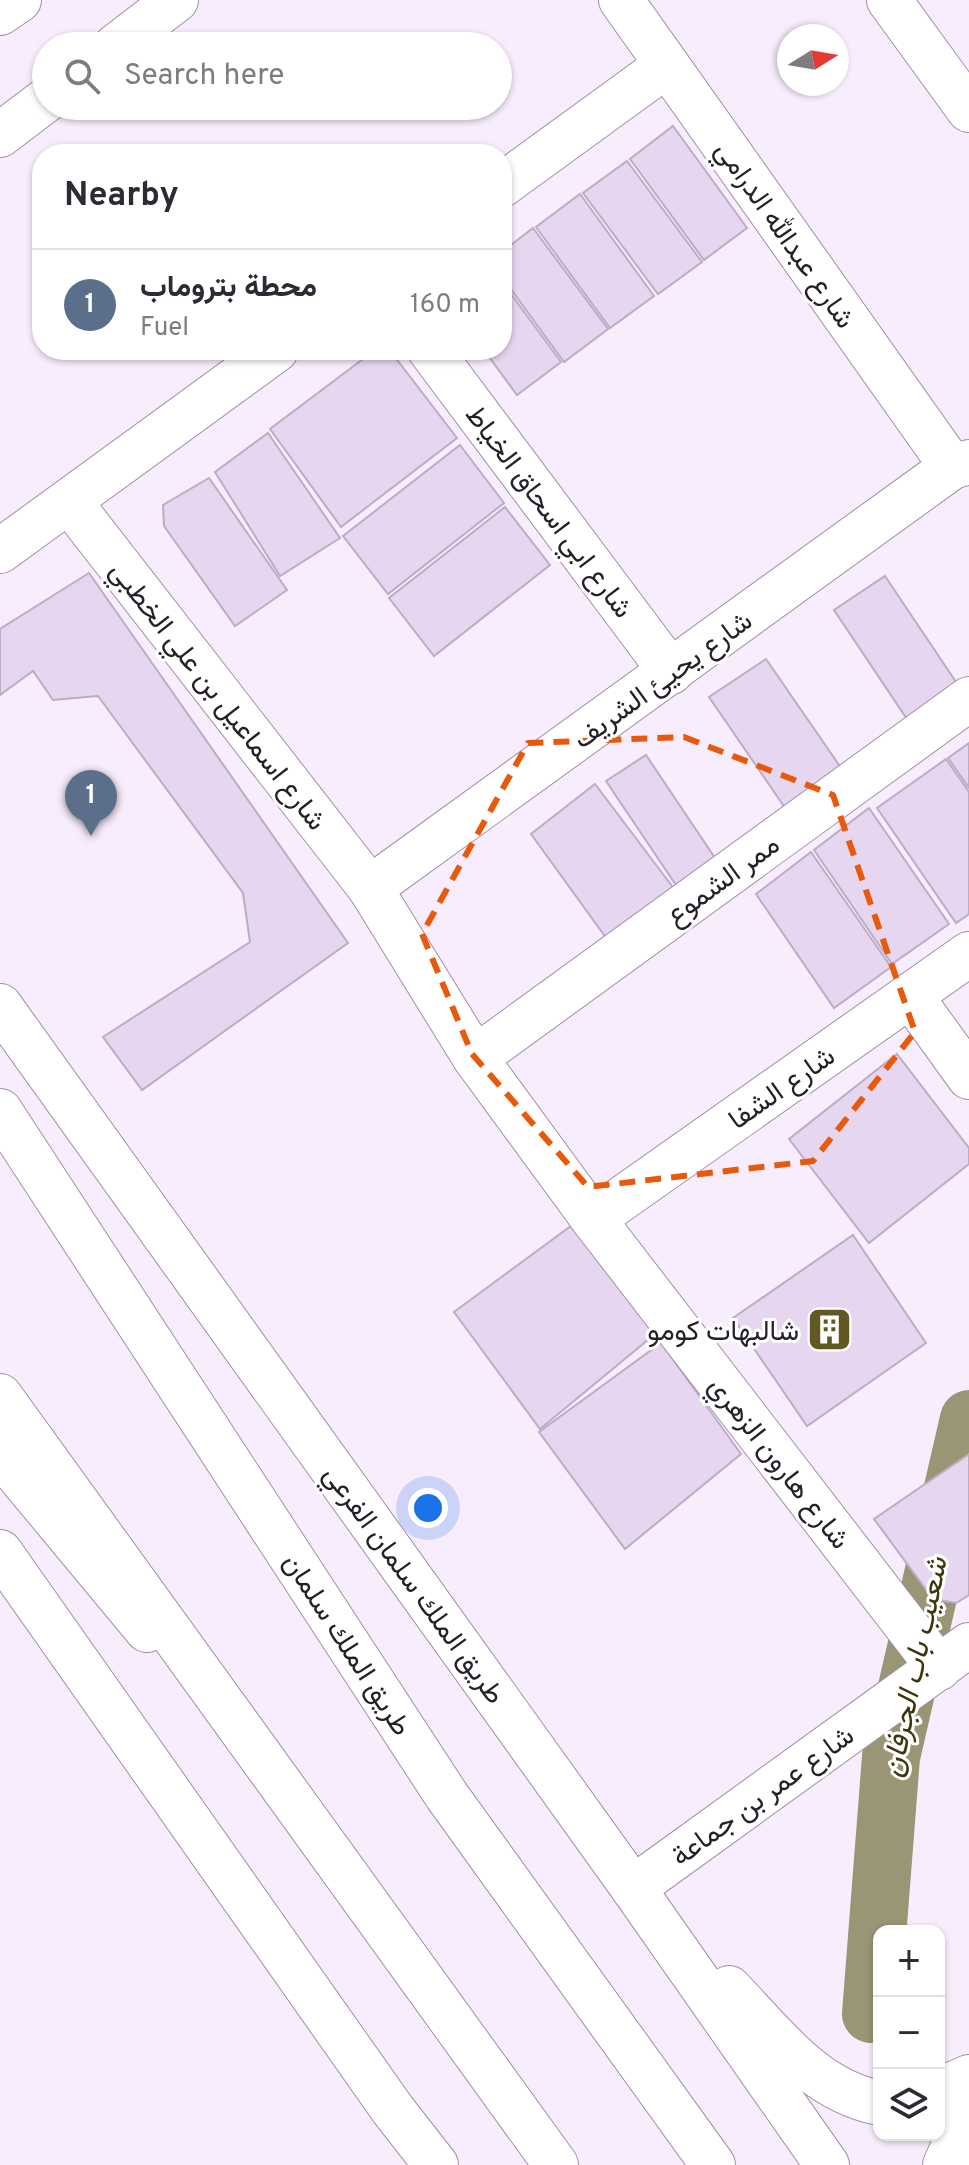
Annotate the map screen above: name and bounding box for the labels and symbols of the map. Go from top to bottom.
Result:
north arrow [777,24,849,96]
street label: شارع عبدالله الدرامي [704,134,863,338]
street label: شارع ابي اسحاق الخياط [454,399,640,628]
street label: شارع اسماعيل بن علي الخطبي [99,555,333,840]
street label: شارع يحيئ الشريف [567,604,761,759]
pin: 1 [65,770,117,836]
street label: ممر الشموع [660,828,788,935]
street label: شارع الشفا [722,1040,843,1139]
building icon: شالبهات كومو [806,1306,854,1354]
place label: شالبهات كومو [647,1315,799,1351]
street label: شارع هارون الزهري [697,1370,856,1559]
street label: طريق الملك سلمان الفرعي [317,1458,513,1710]
your location [408,1488,448,1528]
street label: طريق الملك سلمان [277,1546,419,1742]
water label: شعيب باب الجرفان [875,1553,958,1781]
street label: شارع عمر بن جماعة [665,1719,862,1876]

